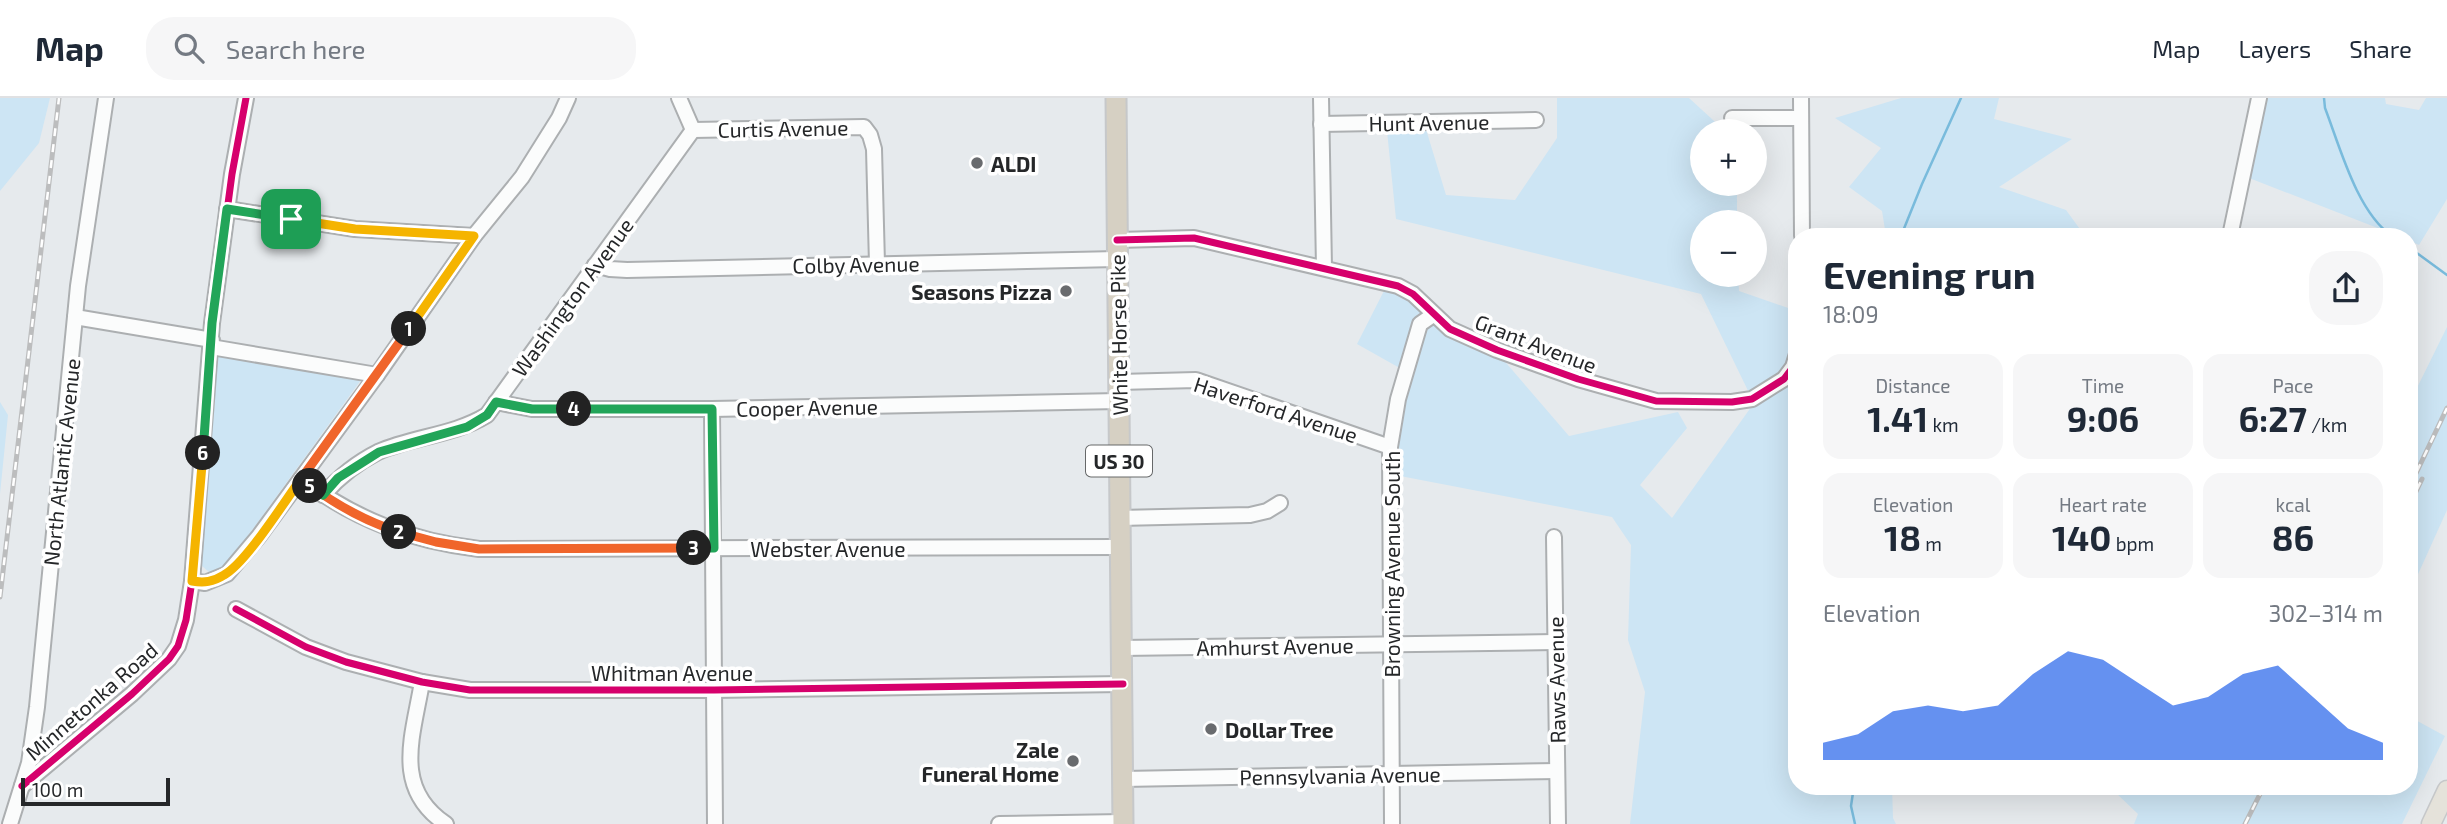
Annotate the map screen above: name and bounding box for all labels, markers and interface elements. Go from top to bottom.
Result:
search box [146,17,636,80]
text: Map [35,28,104,68]
icon: search [170,29,208,67]
text: Search here [226,33,365,64]
text: Map [2152,34,2200,63]
text: Layers [2238,34,2311,63]
text: Share [2349,34,2412,63]
street label: Hunt Avenue [1368,108,1490,136]
street label: Curtis Avenue [717,114,849,142]
map controls [1690,119,1767,287]
button: + [1690,119,1767,196]
place label: ALDI [991,151,1036,176]
marker: ALDI [969,155,985,171]
pin [261,189,321,249]
icon: arrive [272,200,310,238]
button: − [1690,210,1767,287]
street label: Washington Avenue [506,213,638,381]
street label: Colby Avenue [792,250,920,278]
text: Evening run [1823,251,2036,297]
button: share [2309,251,2383,325]
street label: White Horse Pike [1104,254,1132,416]
place label: Seasons Pizza [911,279,1052,304]
marker: Seasons Pizza [1058,283,1074,299]
text: 18:09 [1823,300,1879,328]
street label: Grant Avenue [1472,308,1600,378]
pin: 1 [392,312,426,346]
text: 1 [404,317,413,340]
street label: North Atlantic Avenue [38,357,84,567]
street label: Haverford Avenue [1191,371,1361,447]
text: Distance [1875,374,1951,397]
text: Time [2082,374,2124,397]
text: Pace [2273,374,2313,397]
pin: 4 [556,392,592,426]
street label: Cooper Avenue [736,393,878,421]
text: 4 [567,397,580,420]
text: 1.41 [1867,397,1928,439]
text: 9:06 [2067,397,2139,439]
text: 6:27 [2239,397,2307,439]
text: km [1928,413,1959,436]
text: /km [2307,413,2347,436]
pin: 6 [186,436,220,470]
text: 6 [197,441,208,464]
road number: US 30 [1086,446,1152,476]
street label: Browning Avenue South [1379,451,1404,677]
pin: 5 [292,468,328,504]
text: 5 [304,474,315,497]
text: Elevation [1873,493,1953,516]
text: Heart rate [2059,493,2147,516]
text: kcal [2276,493,2310,516]
pin: 2 [382,514,416,550]
text: 18 [1884,516,1921,558]
text: 140 [2052,516,2111,558]
text: 86 [2272,516,2314,558]
text: 2 [393,520,404,543]
pin: 3 [676,531,712,566]
text: m [1921,532,1942,555]
text: bpm [2111,532,2154,555]
text: 3 [688,536,699,559]
street label: Webster Avenue [750,536,906,561]
text: Elevation [1823,599,1921,627]
text: 302–314 m [2268,599,2383,627]
street label: Raws Avenue [1542,616,1570,744]
street label: Amhurst Avenue [1196,632,1354,660]
street label: Minnetonka Road [20,637,162,765]
street label: Whitman Avenue [591,660,753,685]
place label: Dollar Tree [1225,717,1334,742]
marker: Dollar Tree [1203,721,1219,737]
place label: Zale Funeral Home [922,737,1059,786]
marker: Zale Funeral Home [1065,753,1081,769]
street label: Pennsylvania Avenue [1239,761,1441,789]
scale bar [21,775,170,807]
text: 100 m [32,778,83,801]

